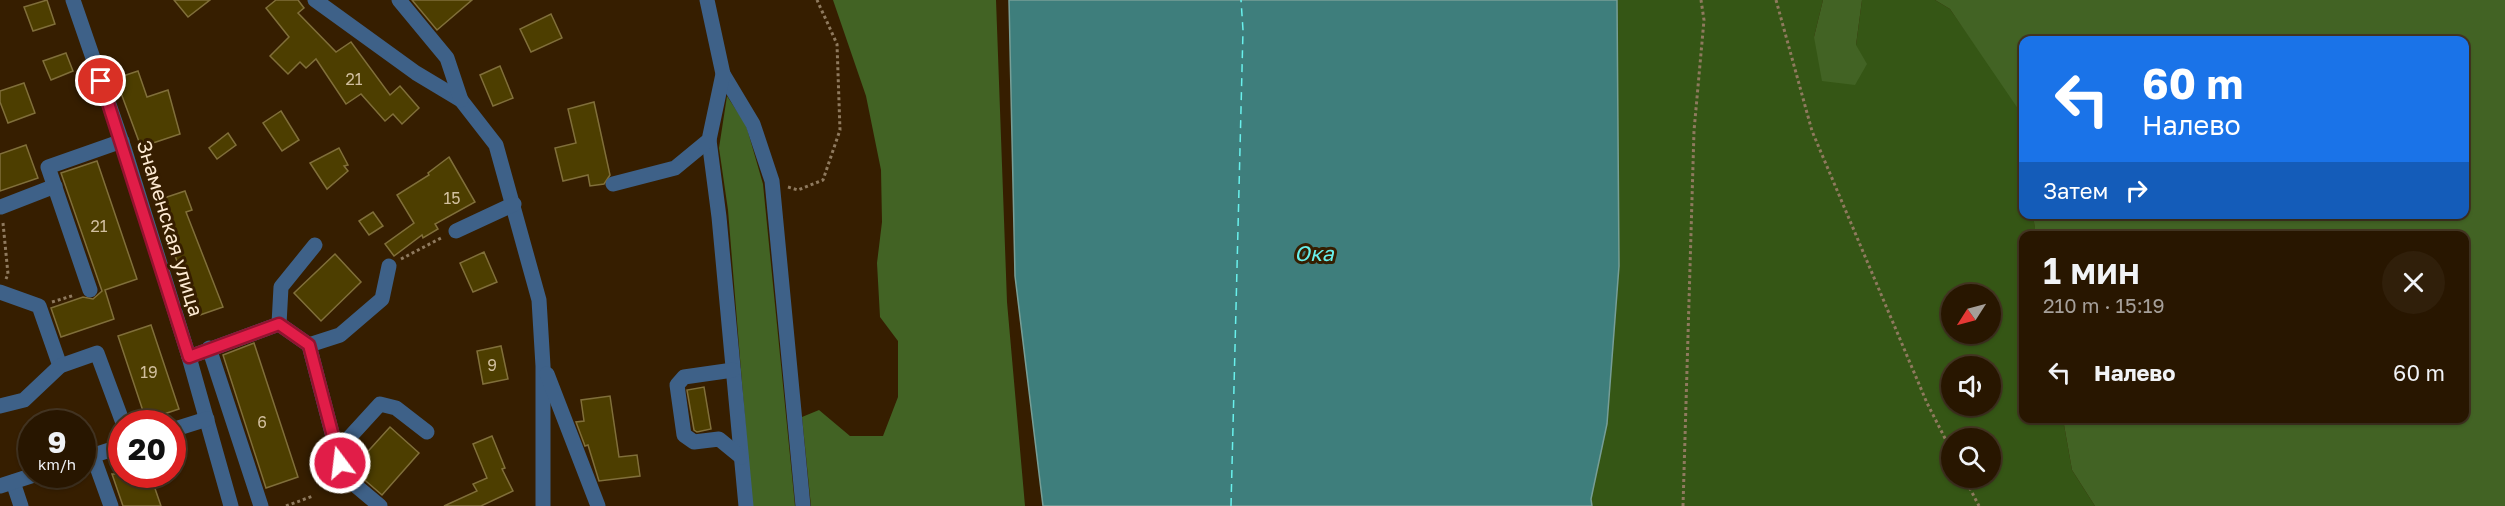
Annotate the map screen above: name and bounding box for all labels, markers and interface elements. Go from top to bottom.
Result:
pin [75,55,126,106]
text: 60 m [2142,58,2243,108]
icon: left [2043,60,2121,138]
icon: arrive [84,64,117,97]
house number: 21 [345,69,363,89]
text: Налево [2142,109,2241,141]
street label: Знаменская улица [133,137,209,319]
icon: right [2120,174,2153,207]
text: Затем [2043,177,2108,204]
house number: 15 [443,188,461,208]
house number: 21 [90,216,108,236]
water label: Ока [1294,240,1335,266]
text: 1 мин [2043,249,2140,292]
button: close [2382,251,2445,314]
north arrow [1941,284,2001,344]
map controls [1941,284,2001,488]
text: 210 m · 15:19 [2043,293,2165,317]
house number: 9 [487,355,497,375]
button: sound [1941,356,2001,416]
icon: left [2043,356,2076,389]
text: Налево [2094,359,2176,386]
text: 60 m [2393,359,2445,386]
house number: 19 [140,362,158,382]
speed limit sign: 20 [108,410,186,488]
house number: 6 [257,412,267,432]
text: 9 [47,424,67,460]
button: search [1941,428,2001,488]
position arrow [308,431,372,495]
text: km/h [38,455,76,473]

